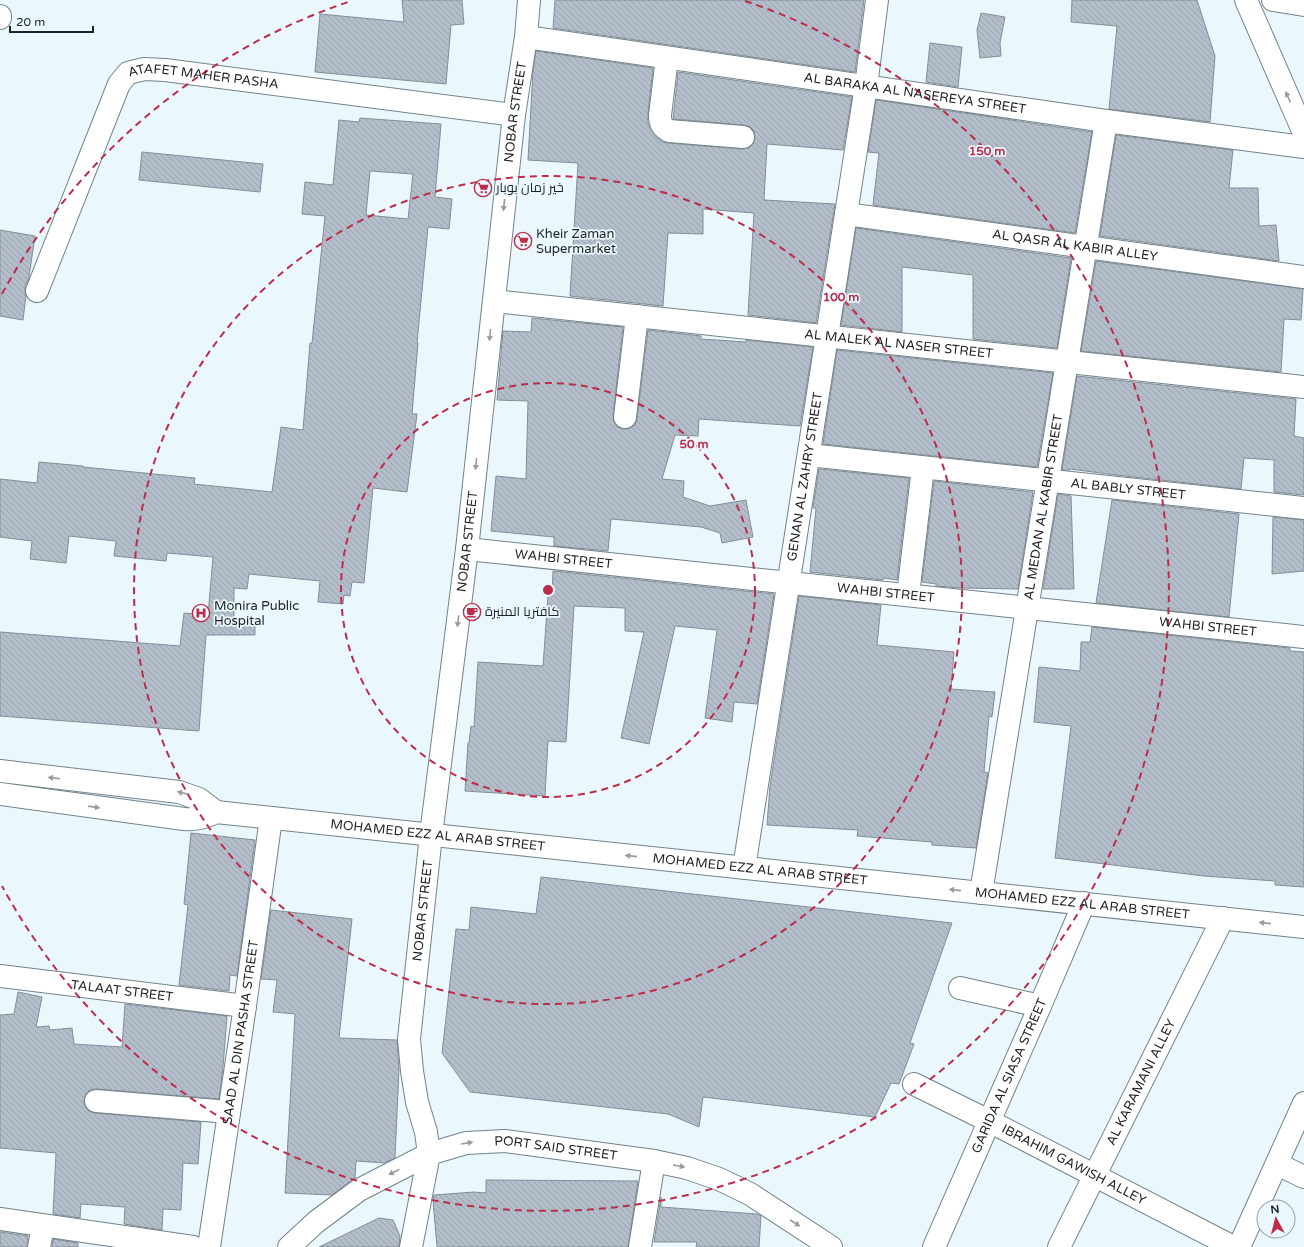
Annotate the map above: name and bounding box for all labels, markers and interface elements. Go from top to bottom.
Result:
scale bar [10,8,93,34]
text: 20 m [16,15,45,29]
street label: ATAFET MAHER PASHA [126,61,280,93]
street label: NOBAR STREET [501,61,530,163]
street label: AL BARAKA AL NASEREYA STREET [803,69,1027,117]
one-way arrow [1285,91,1291,103]
text: 150 m [969,144,1005,158]
supermarket icon: خير زمان بوبار [473,178,493,198]
place label: خير زمان بوبار [495,180,564,196]
one-way arrow [501,199,507,211]
place label: Kheir Zaman Supermarket [536,226,616,257]
street label: AL QASR AL KABIR ALLEY [991,226,1159,265]
supermarket icon: Kheir Zaman Supermarket [513,231,533,251]
text: 100 m [823,290,859,304]
street label: AL MALEK AL NASER STREET [804,326,994,362]
one-way arrow [487,329,493,341]
street label: GENAN AL ZAHRY STREET [784,391,826,562]
street label: AL MEDAN AL KABIR STREET [1021,413,1066,601]
text: 50 m [679,437,709,451]
one-way arrow [473,458,479,470]
street label: AL BABLY STREET [1070,475,1187,503]
street label: NOBAR STREET [454,490,481,593]
street label: WAHBI STREET [514,546,613,572]
street label: WAHBI STREET [836,580,935,606]
centre of rings [541,583,555,597]
place label: Monira Public Hospital [214,598,299,629]
cafe icon: كافتريا المنيرة [462,602,482,622]
hospital icon: Monira Public Hospital [191,603,211,623]
place label: كافتريا المنيرة [485,604,559,620]
street label: WAHBI STREET [1158,614,1258,640]
one-way arrow [455,615,461,627]
one-way arrow [48,774,60,781]
one-way arrow [177,790,189,796]
one-way arrow [88,804,100,810]
street label: MOHAMED EZZ AL ARAB STREET [330,816,546,855]
street label: MOHAMED EZZ AL ARAB STREET [652,850,868,889]
one-way arrow [625,853,637,859]
street label: NOBAR STREET [409,859,436,962]
street label: MOHAMED EZZ AL ARAB STREET [974,884,1190,923]
one-way arrow [949,886,961,893]
one-way arrow [1259,919,1271,926]
street label: SAAD AL DIN PASHA STREET [219,939,262,1126]
street label: TALAAT STREET [70,977,174,1005]
street label: GARIDA AL SIASA STREET [968,996,1050,1156]
street label: AL KARAMANI ALLEY [1103,1017,1179,1148]
street label: IBRAHIM GAWISH ALLEY [999,1121,1149,1209]
street label: PORT SAID STREET [494,1133,618,1164]
one-way arrow [460,1140,473,1146]
one-way arrow [672,1163,685,1169]
one-way arrow [389,1168,400,1175]
north arrow [1256,1199,1296,1239]
text: N [1270,1203,1280,1217]
one-way arrow [789,1219,800,1227]

